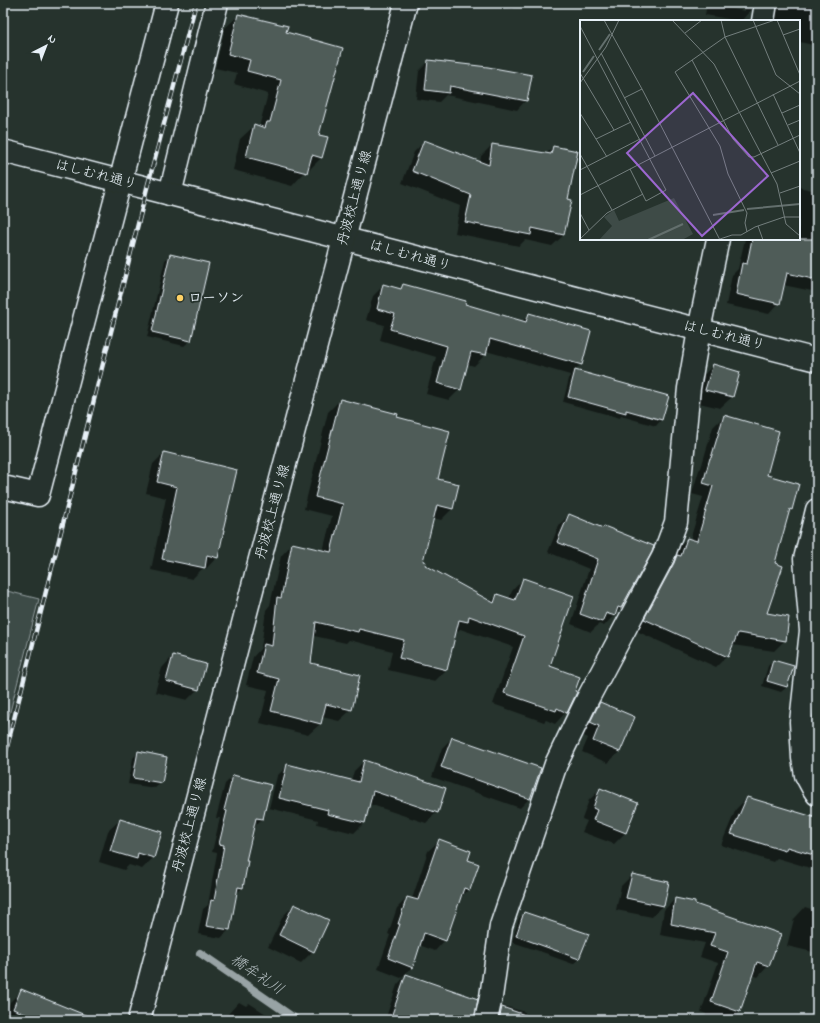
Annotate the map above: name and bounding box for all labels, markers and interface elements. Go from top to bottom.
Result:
inset map [580,20,800,240]
north arrow [26,26,66,66]
text: N [44,31,60,48]
street label: 丹波校上通り線 [332,148,378,248]
street label: はしむれ通り [53,155,139,195]
street label: はしむれ通り [367,235,453,277]
place label: ローソン [188,288,244,309]
marker: ローソン [175,293,185,303]
street label: はしむれ通り [681,316,767,356]
street label: 丹波校上通り線 [250,462,296,562]
street label: 丹波校上通り線 [167,775,213,875]
water label: 橋牟礼川 [226,949,288,1001]

